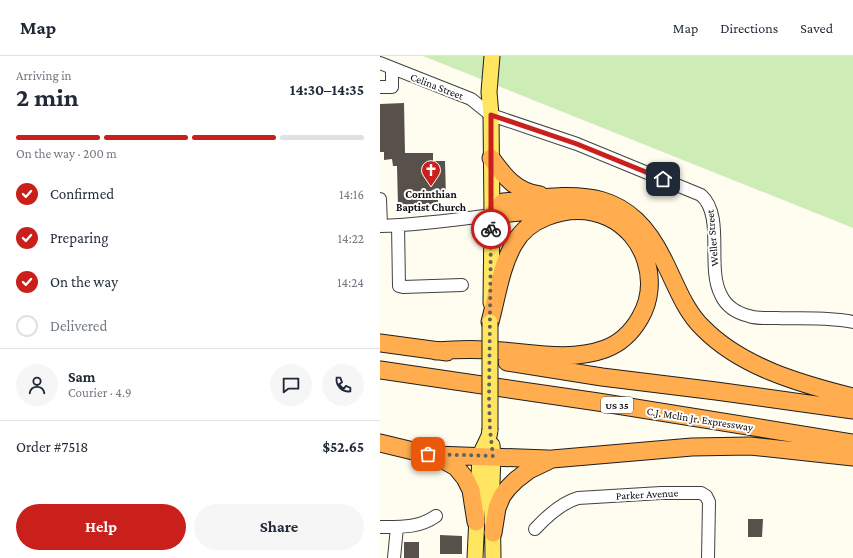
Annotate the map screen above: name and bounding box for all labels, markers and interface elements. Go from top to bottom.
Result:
text: Map [20,17,56,38]
text: Map [673,20,698,36]
text: Directions [720,20,778,36]
text: Saved [800,20,833,36]
text: Arriving in [16,68,72,83]
street label: Celina Street [409,70,466,102]
text: 14:30–14:35 [290,82,364,98]
text: 2 min [16,83,79,112]
text: On the way · 200 m [16,146,117,161]
church icon: Corinthian Baptist Church [420,159,442,187]
pin [646,162,680,196]
icon: home [652,168,674,190]
icon: check [16,183,38,205]
text: Confirmed [50,186,114,202]
text: 14:16 [339,187,364,202]
place label: Corinthian Baptist Church [396,188,467,213]
courier [471,209,511,249]
street label: Weller Street [704,209,720,267]
icon: bike [480,218,502,240]
icon: check [16,227,38,249]
text: Preparing [50,230,109,246]
text: 14:22 [338,231,364,246]
icon: check [16,271,38,293]
text: On the way [50,274,118,290]
text: 14:24 [337,275,364,290]
text: Delivered [50,318,107,334]
button: person [16,364,58,406]
button: chat [270,364,312,406]
button: phone [322,364,364,406]
text: Sam [68,369,96,385]
text: Courier · 4.9 [68,385,132,400]
road number: US 35 [601,397,633,413]
street label: C.J. Mclin Jr. Expressway [646,405,755,434]
pin [411,437,445,471]
text: Order #7518 [16,439,88,455]
text: $52.65 [322,439,364,455]
icon: bag [417,443,439,465]
street label: Parker Avenue [615,486,679,502]
button: Help [16,504,186,550]
button: Share [194,504,364,550]

